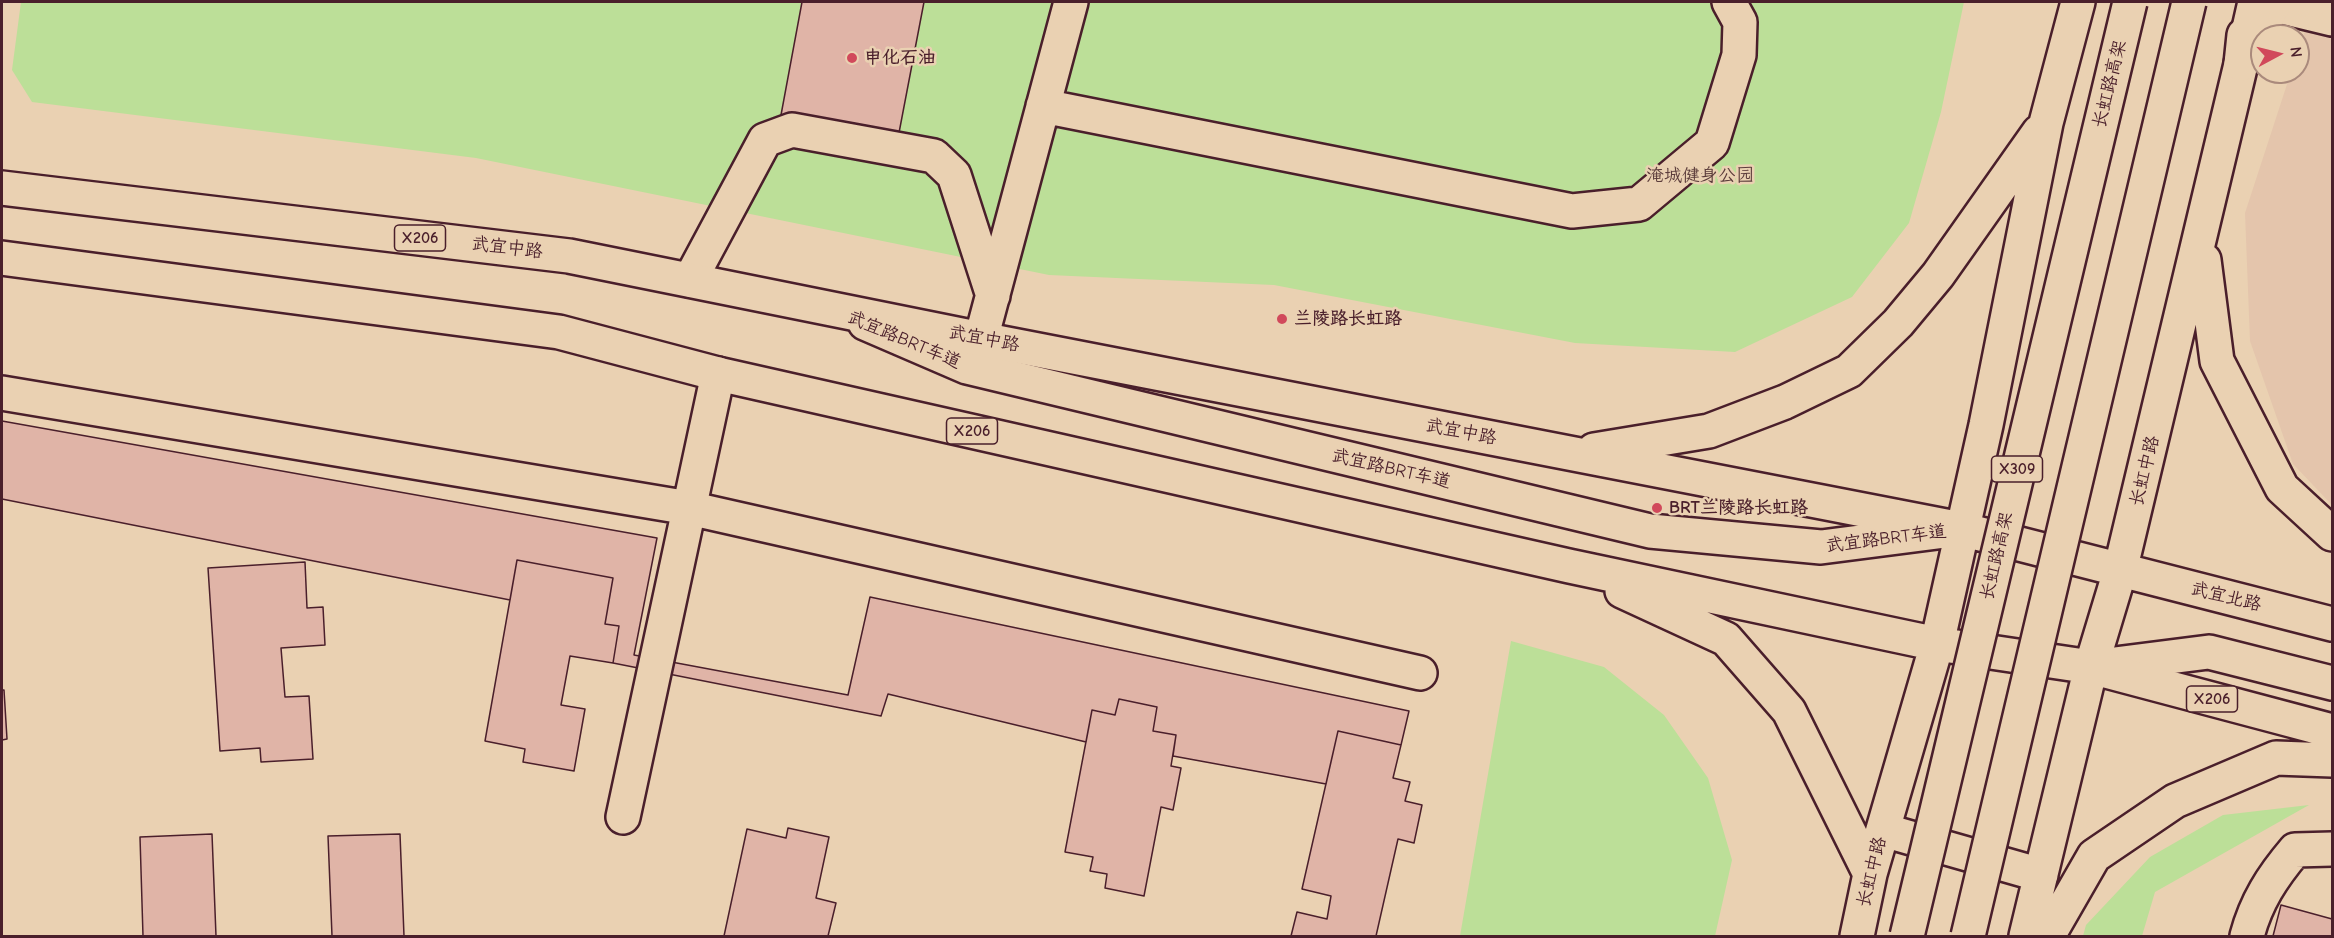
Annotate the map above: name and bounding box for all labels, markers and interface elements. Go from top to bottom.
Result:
north arrow [2250,24,2310,84]
street label: 长虹路高架 [2089,38,2131,130]
text: N [2286,46,2305,58]
place label: 申化石油 [864,47,936,69]
marker: 申化石油 [845,51,859,65]
park label: 淹城健身公园 [1646,165,1754,187]
road number: X206 [394,225,446,251]
street label: 武宜中路 [470,233,544,263]
street label: 武宜路BRT车道 [844,306,964,374]
place label: 兰陵路长虹路 [1294,308,1402,330]
marker: 兰陵路长虹路 [1275,312,1289,326]
street label: 武宜中路 [947,322,1021,356]
street label: 武宜中路 [1424,415,1498,449]
road number: X206 [946,418,998,444]
street label: 长虹中路 [2126,433,2164,509]
street label: 武宜路BRT车道 [1329,445,1453,493]
road number: X309 [1992,456,2042,482]
place label: BRT兰陵路长虹路 [1669,497,1808,519]
marker: BRT兰陵路长虹路 [1650,501,1664,515]
street label: 长虹路高架 [1976,510,2018,602]
street label: 武宜路BRT车道 [1824,521,1948,557]
street label: 武宜北路 [2188,578,2264,616]
road number: X206 [2186,686,2238,712]
street label: 长虹中路 [1853,834,1891,910]

